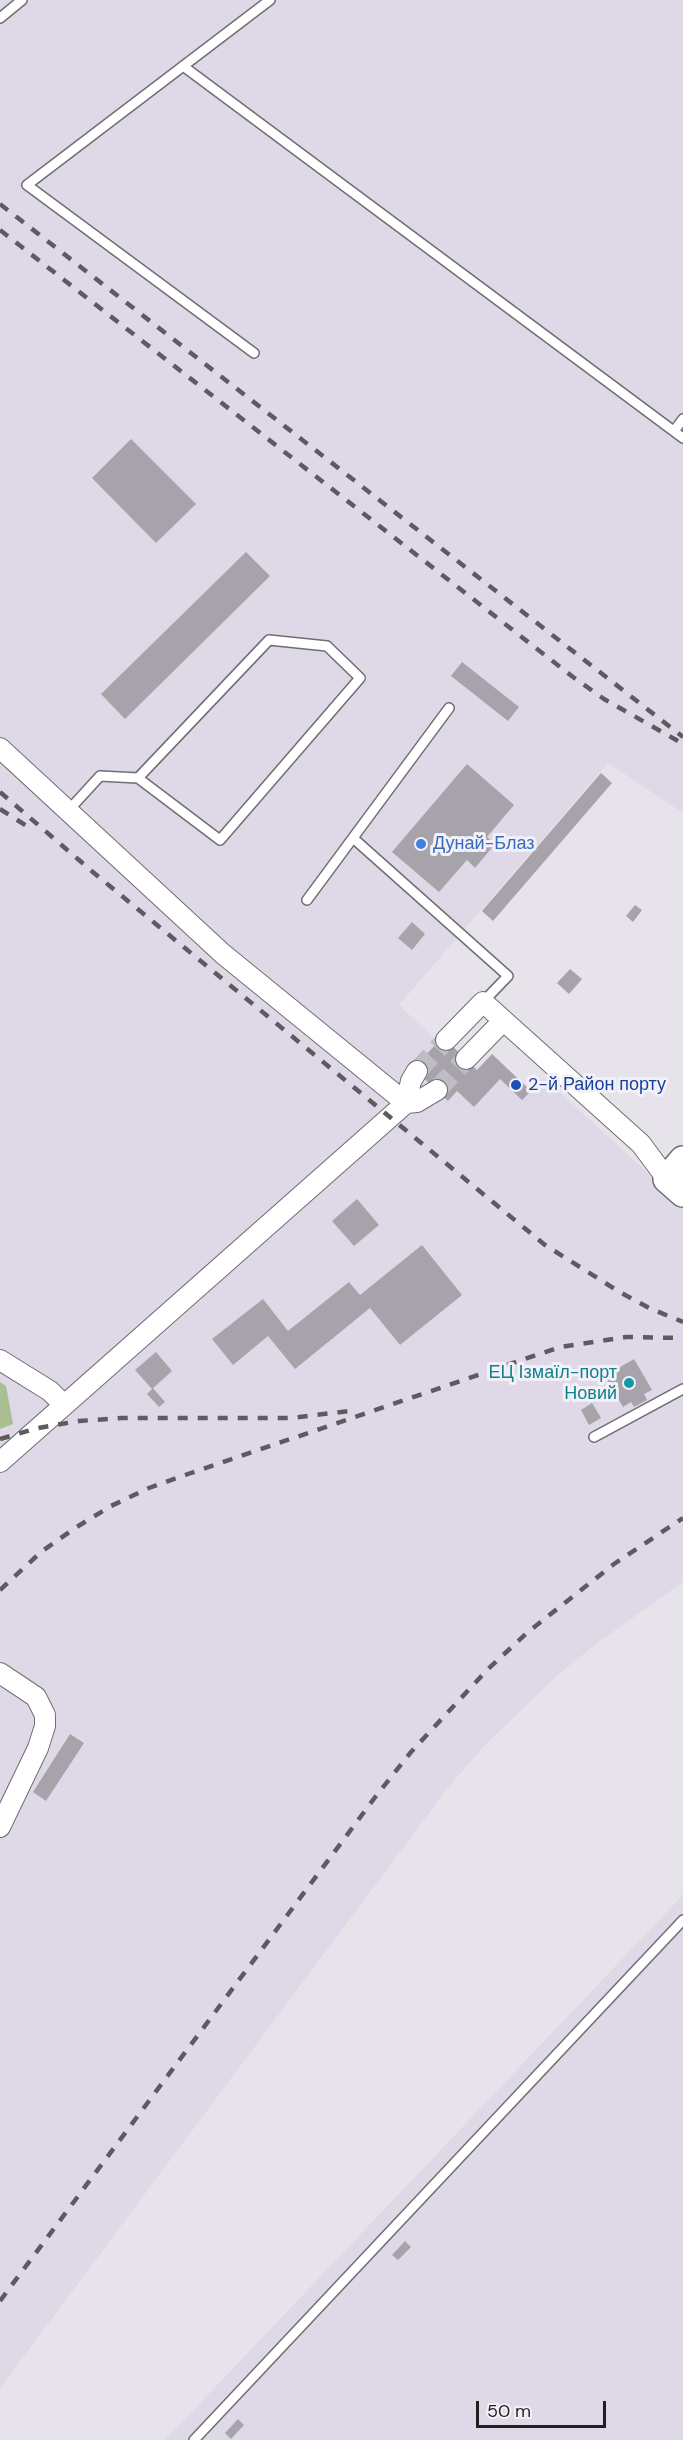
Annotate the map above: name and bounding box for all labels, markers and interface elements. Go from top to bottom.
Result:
place label: Дунай-Блаз [433,833,535,855]
marker: Дунай-Блаз [414,837,428,851]
place label: 2-й Район порту [528,1074,666,1096]
marker: 2-й Район порту [509,1078,523,1092]
place label: ЕЦ Ізмаїл-порт Новий [488,1362,617,1404]
marker: ЕЦ Ізмаїл-порт Новий [622,1376,636,1390]
scale bar [479,2389,610,2427]
text: 50 m [487,2399,531,2423]

